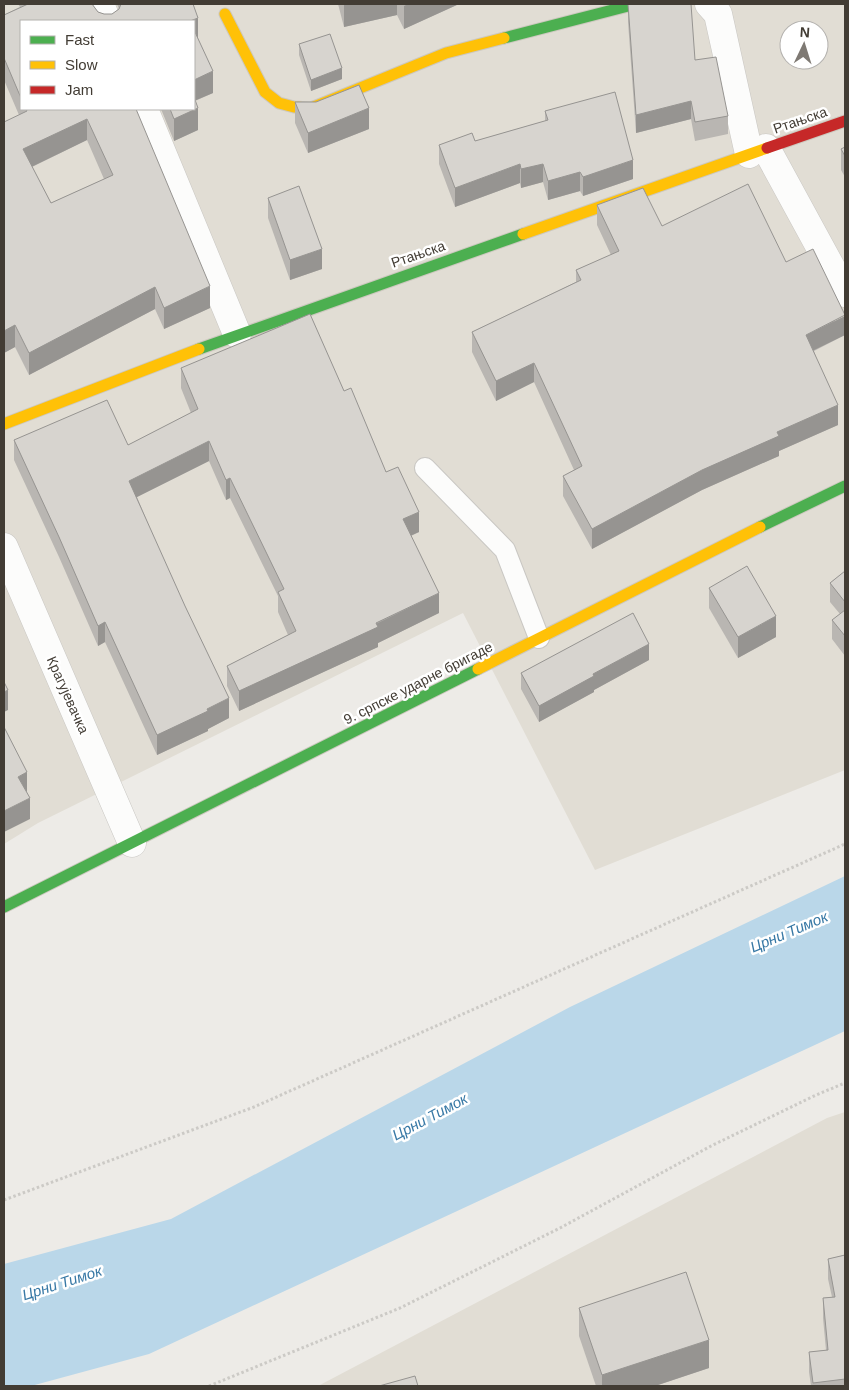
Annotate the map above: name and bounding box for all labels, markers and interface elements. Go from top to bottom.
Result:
legend [20,20,195,110]
north arrow [779,20,829,70]
text: N [799,24,811,40]
text: Fast [65,31,95,48]
text: Slow [65,56,98,73]
text: Jam [65,81,93,98]
street label: Ртањска [771,103,829,137]
street label: Ртањска [389,237,447,271]
street label: 9. српске ударне бригаде [341,638,495,728]
street label: Крагујевачка [44,654,92,736]
water label: Црни Тимок [747,907,831,956]
water label: Црни Тимок [389,1089,471,1143]
water label: Црни Тимок [20,1261,105,1303]

